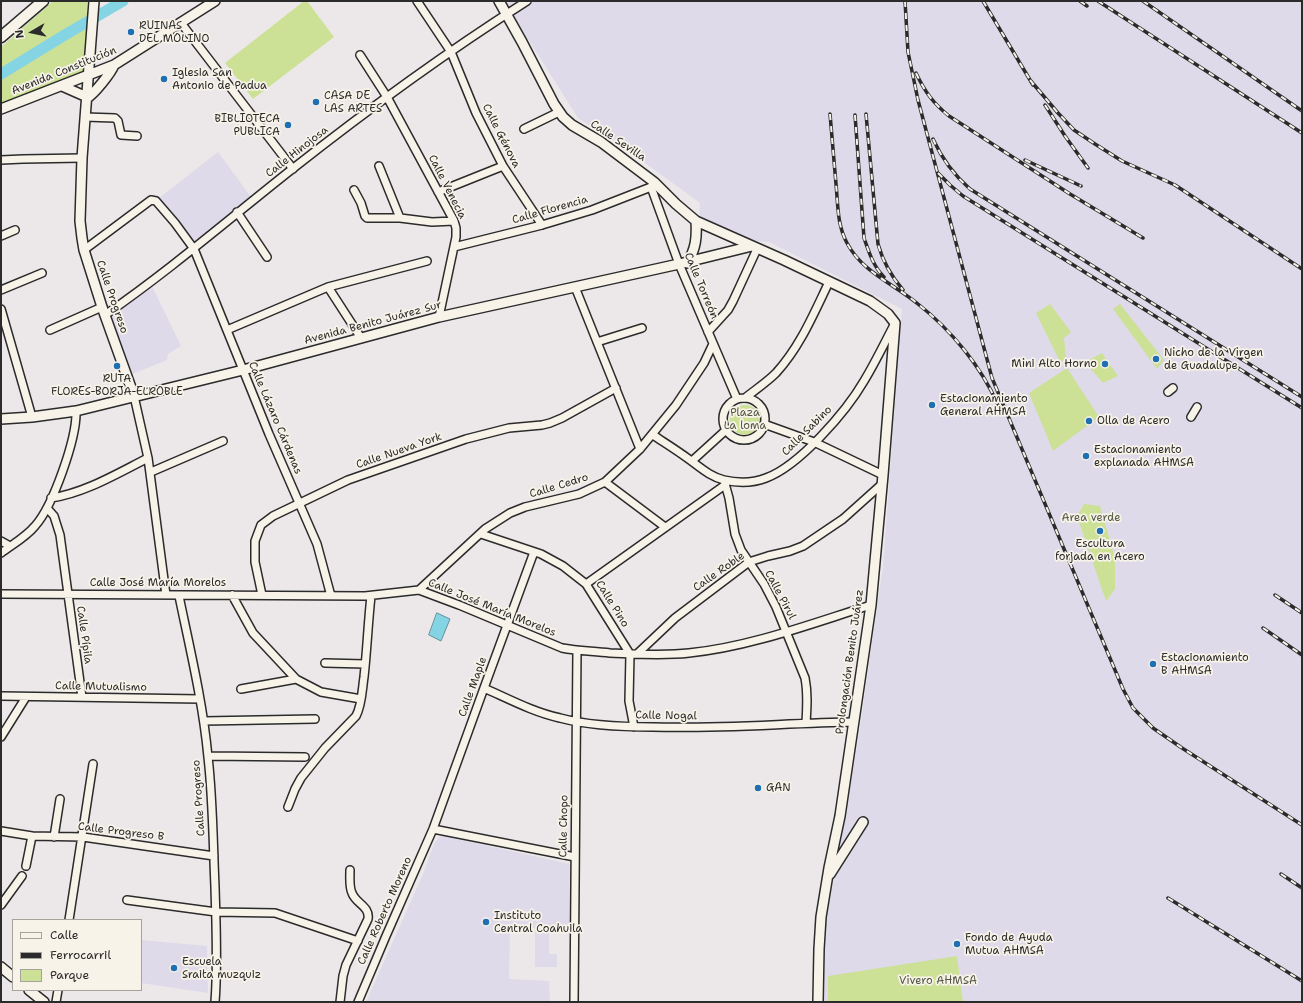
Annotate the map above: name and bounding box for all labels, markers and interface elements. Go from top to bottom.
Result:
north arrow [12,12,52,52]
place label: RUINAS DEL MOLINO [139,19,209,45]
marker: RUINAS DEL MOLINO [126,27,136,37]
text: N [12,28,28,39]
street label: Avenida Constitución [10,44,118,98]
place label: Iglesia San Antonio de Padua [172,66,267,92]
marker: Iglesia San Antonio de Padua [159,74,169,84]
place label: CASA DE LAS ARTES [324,89,382,115]
marker: CASA DE LAS ARTES [311,97,321,107]
street label: Calle Génova [479,102,523,170]
place label: BIBLIOTECA PUBLICA [214,112,280,138]
street label: Calle Sevilla [588,118,648,164]
marker: BIBLIOTECA PUBLICA [283,120,293,130]
street label: Calle Hinojosa [263,124,331,180]
street label: Calle Venecia [425,153,469,221]
street label: Calle Florencia [511,193,589,227]
street label: Calle Torreón [681,251,721,321]
street label: Calle Progreso [93,259,131,335]
street label: Avenida Benito Juárez Sur [303,298,443,348]
place label: Nicho de la Virgen de Guadalupe [1164,346,1263,372]
marker: Nicho de la Virgen de Guadalupe [1151,354,1161,364]
place label: Mini Alto Horno [1011,357,1097,371]
marker: Mini Alto Horno [1100,359,1110,369]
street label: Calle Lázaro Cárdenas [245,360,305,476]
marker: RUTA FLORES-BORJA-ELROBLE [112,361,122,371]
place label: RUTA FLORES-BORJA-ELROBLE [51,372,183,398]
place label: Estacionamiento General AHMSA [940,392,1028,418]
marker: Estacionamiento General AHMSA [927,400,937,410]
street label: Calle Sabino [779,403,835,459]
park label: Plaza La loma [724,406,766,432]
place label: Olla de Acero [1097,414,1170,428]
marker: Olla de Acero [1084,416,1094,426]
street label: Calle Nueva York [354,430,444,472]
place label: Estacionamiento explanada AHMSA [1094,443,1194,469]
marker: Estacionamiento explanada AHMSA [1081,451,1091,461]
street label: Calle Cedro [528,471,590,501]
park label: Area verde [1062,511,1120,525]
marker: Escultura forjada en Acero [1095,526,1105,536]
place label: Escultura forjada en Acero [1055,537,1145,563]
street label: Calle Roble [691,549,747,595]
street label: Calle Pirul [762,568,798,622]
street label: Calle José María Morelos [90,576,226,590]
street label: Calle José María Morelos [426,576,558,640]
street label: Calle Pino [592,578,632,630]
street label: Prolongación Benito Juárez [833,589,867,735]
street label: Calle Pípila [73,605,95,665]
place label: Estacionamiento B AHMSA [1161,651,1249,677]
street label: Calle Maple [456,655,490,719]
marker: Estacionamiento B AHMSA [1148,659,1158,669]
street label: Calle Mutualismo [55,680,147,694]
street label: Calle Nogal [635,709,697,723]
street label: Calle Progreso [190,759,208,837]
place label: GAN [766,781,791,795]
marker: GAN [753,783,763,793]
street label: Calle Chopo [557,795,571,857]
street label: Calle Progreso B [77,820,165,844]
street label: Calle Roberto Moreno [355,855,415,967]
place label: Instituto Central Coahuila [494,909,582,935]
marker: Instituto Central Coahuila [481,917,491,927]
legend [12,919,142,991]
text: Calle [50,927,79,943]
place label: Fondo de Ayuda Mutua AHMSA [965,931,1053,957]
marker: Fondo de Ayuda Mutua AHMSA [952,939,962,949]
text: Ferrocarril [50,947,111,963]
place label: Escuela Sraita muzquiz [182,955,261,981]
marker: Escuela Sraita muzquiz [169,963,179,973]
text: Parque [50,967,89,983]
park label: Vivero AHMSA [899,974,977,988]

